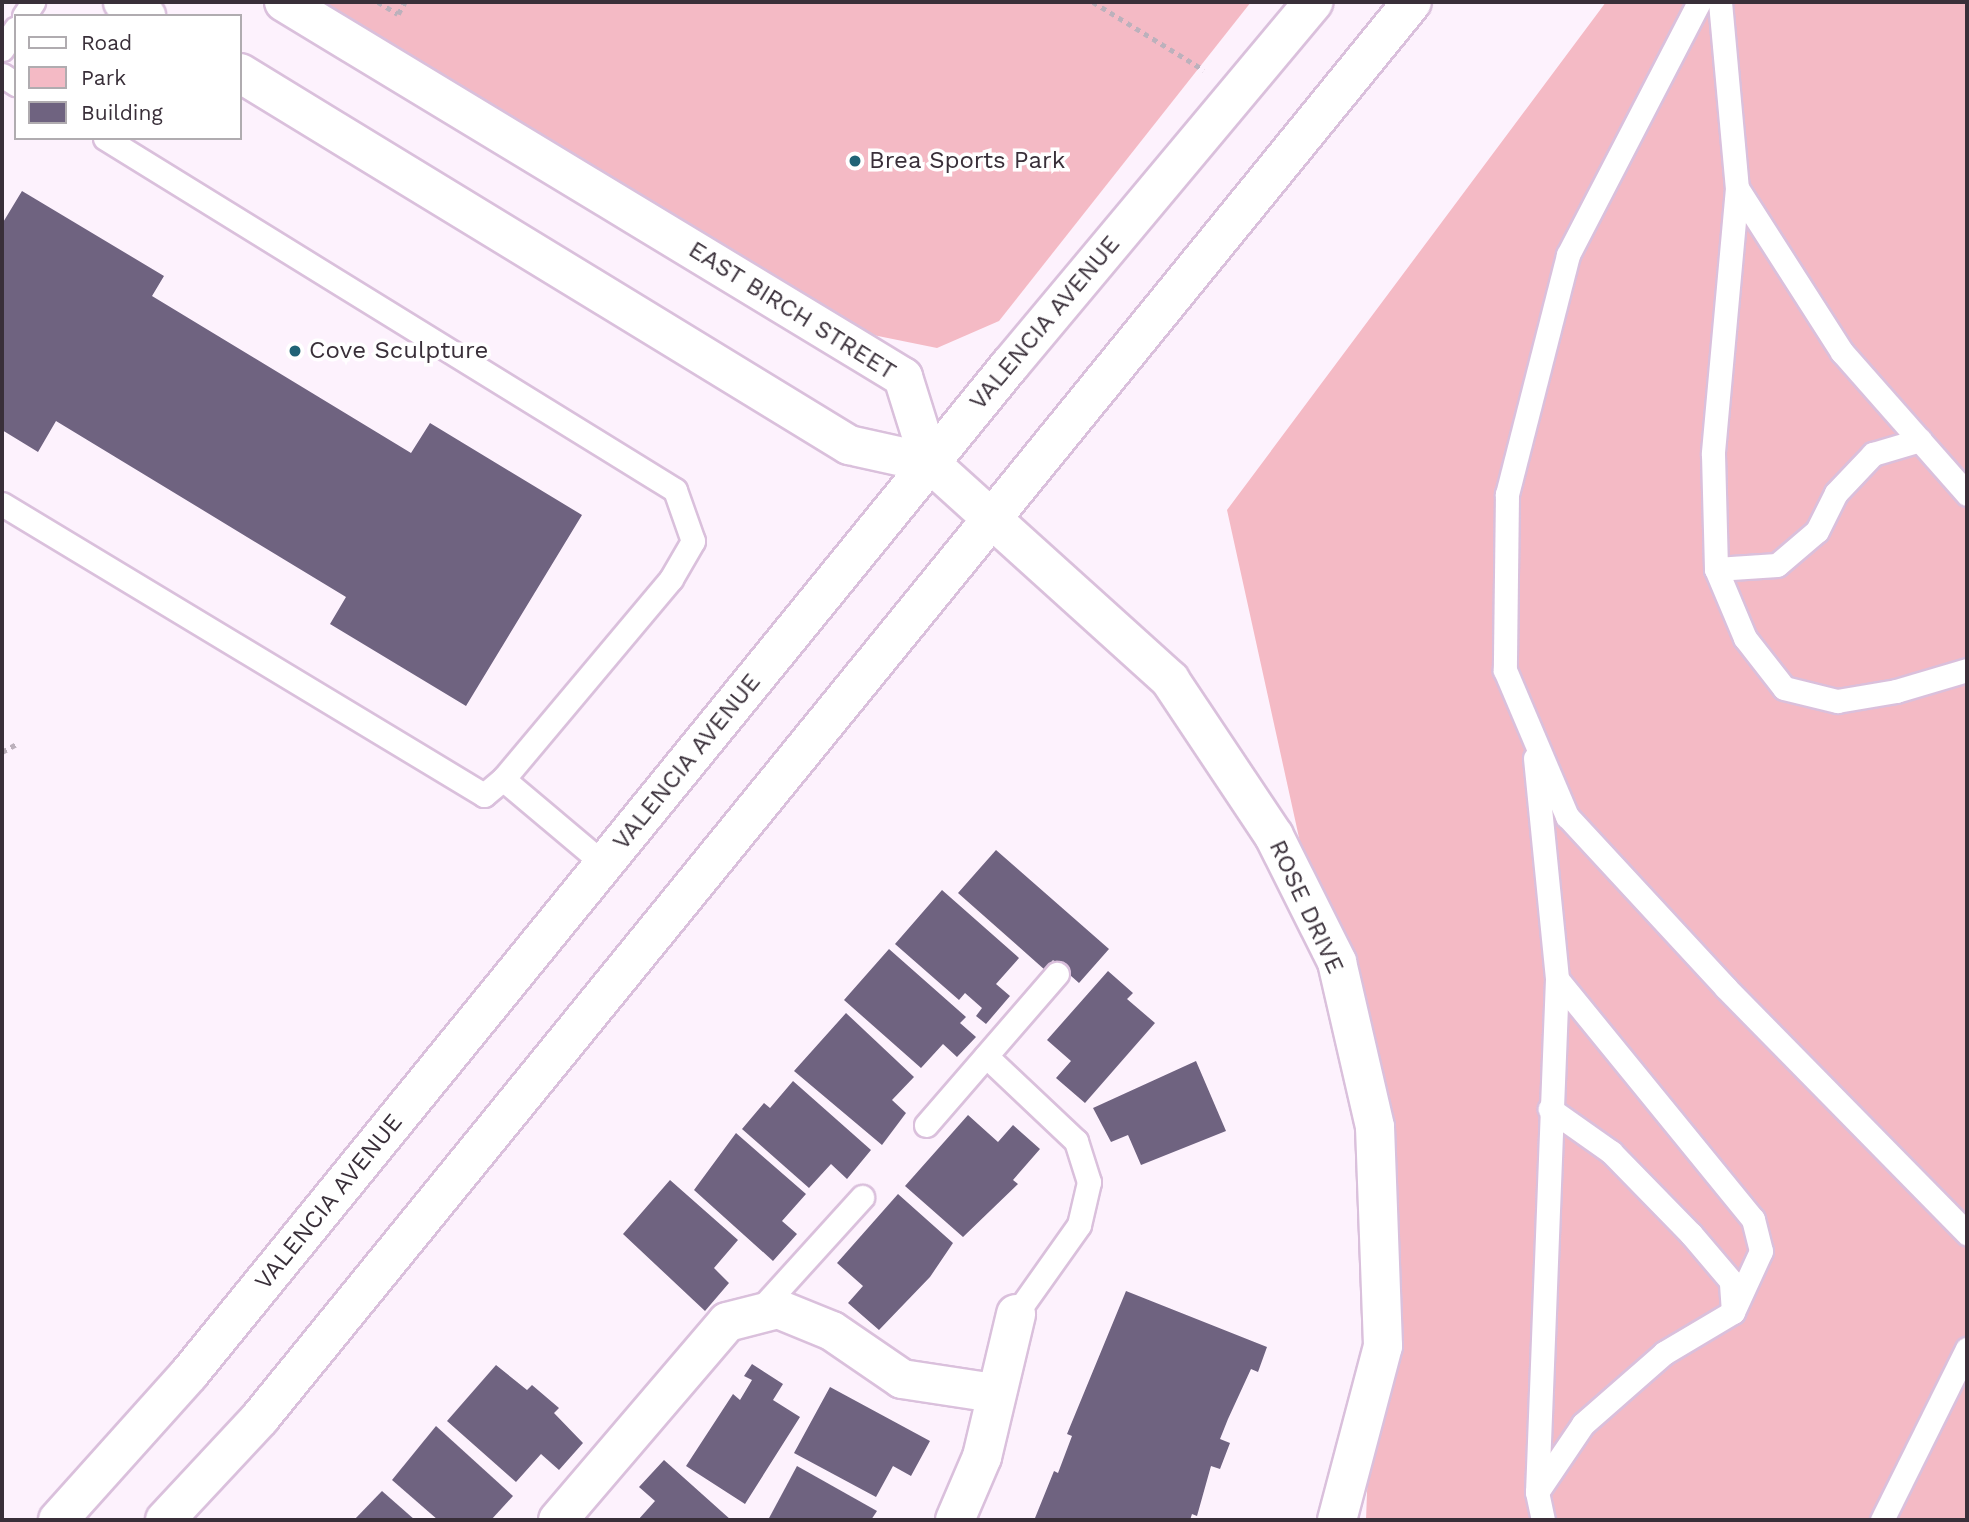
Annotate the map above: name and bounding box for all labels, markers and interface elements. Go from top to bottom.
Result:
legend [14,14,242,140]
text: Road [81,30,132,55]
text: Park [81,65,126,90]
text: Building [81,100,163,125]
place label: Brea Sports Park [869,147,1066,175]
marker: Brea Sports Park [847,153,863,169]
street label: VALENCIA AVENUE [963,229,1127,417]
street label: EAST BIRCH STREET [683,235,901,387]
place label: Cove Sculpture [309,337,488,365]
marker: Cove Sculpture [287,343,303,359]
street label: VALENCIA AVENUE [607,667,767,857]
street label: ROSE DRIVE [1263,836,1349,978]
street label: VALENCIA AVENUE [249,1107,409,1297]

